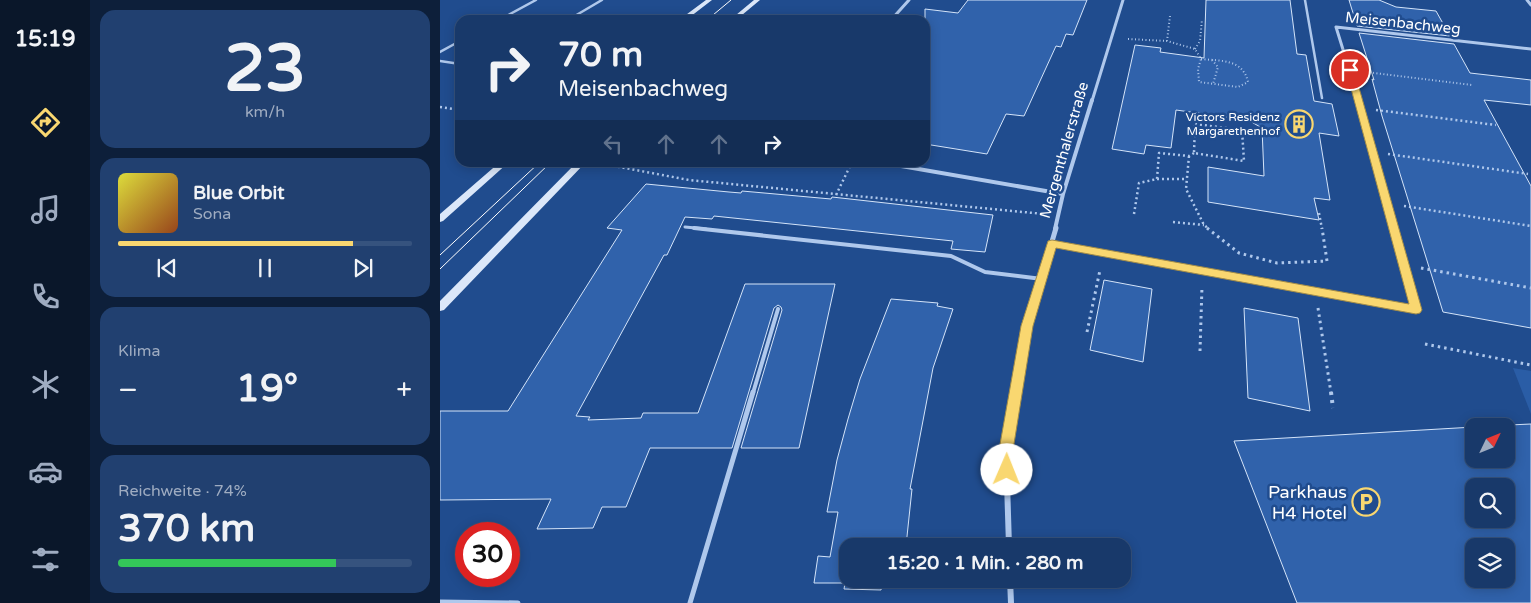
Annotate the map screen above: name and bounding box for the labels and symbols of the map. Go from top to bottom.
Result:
street label: Meisenbachweg [1344,8,1462,38]
pin [1329,49,1371,91]
street label: Mergenthalerstraße [1036,80,1092,220]
building icon: Victors Residenz Margarethenhof [1284,109,1314,139]
place label: Victors Residenz Margarethenhof [1185,110,1280,138]
north arrow [1465,418,1515,468]
position arrow [980,443,1032,495]
place label: Parkhaus H4 Hotel [1268,481,1347,524]
parking icon: Parkhaus H4 Hotel [1351,487,1381,517]
speed limit sign: 30 [455,522,520,587]

